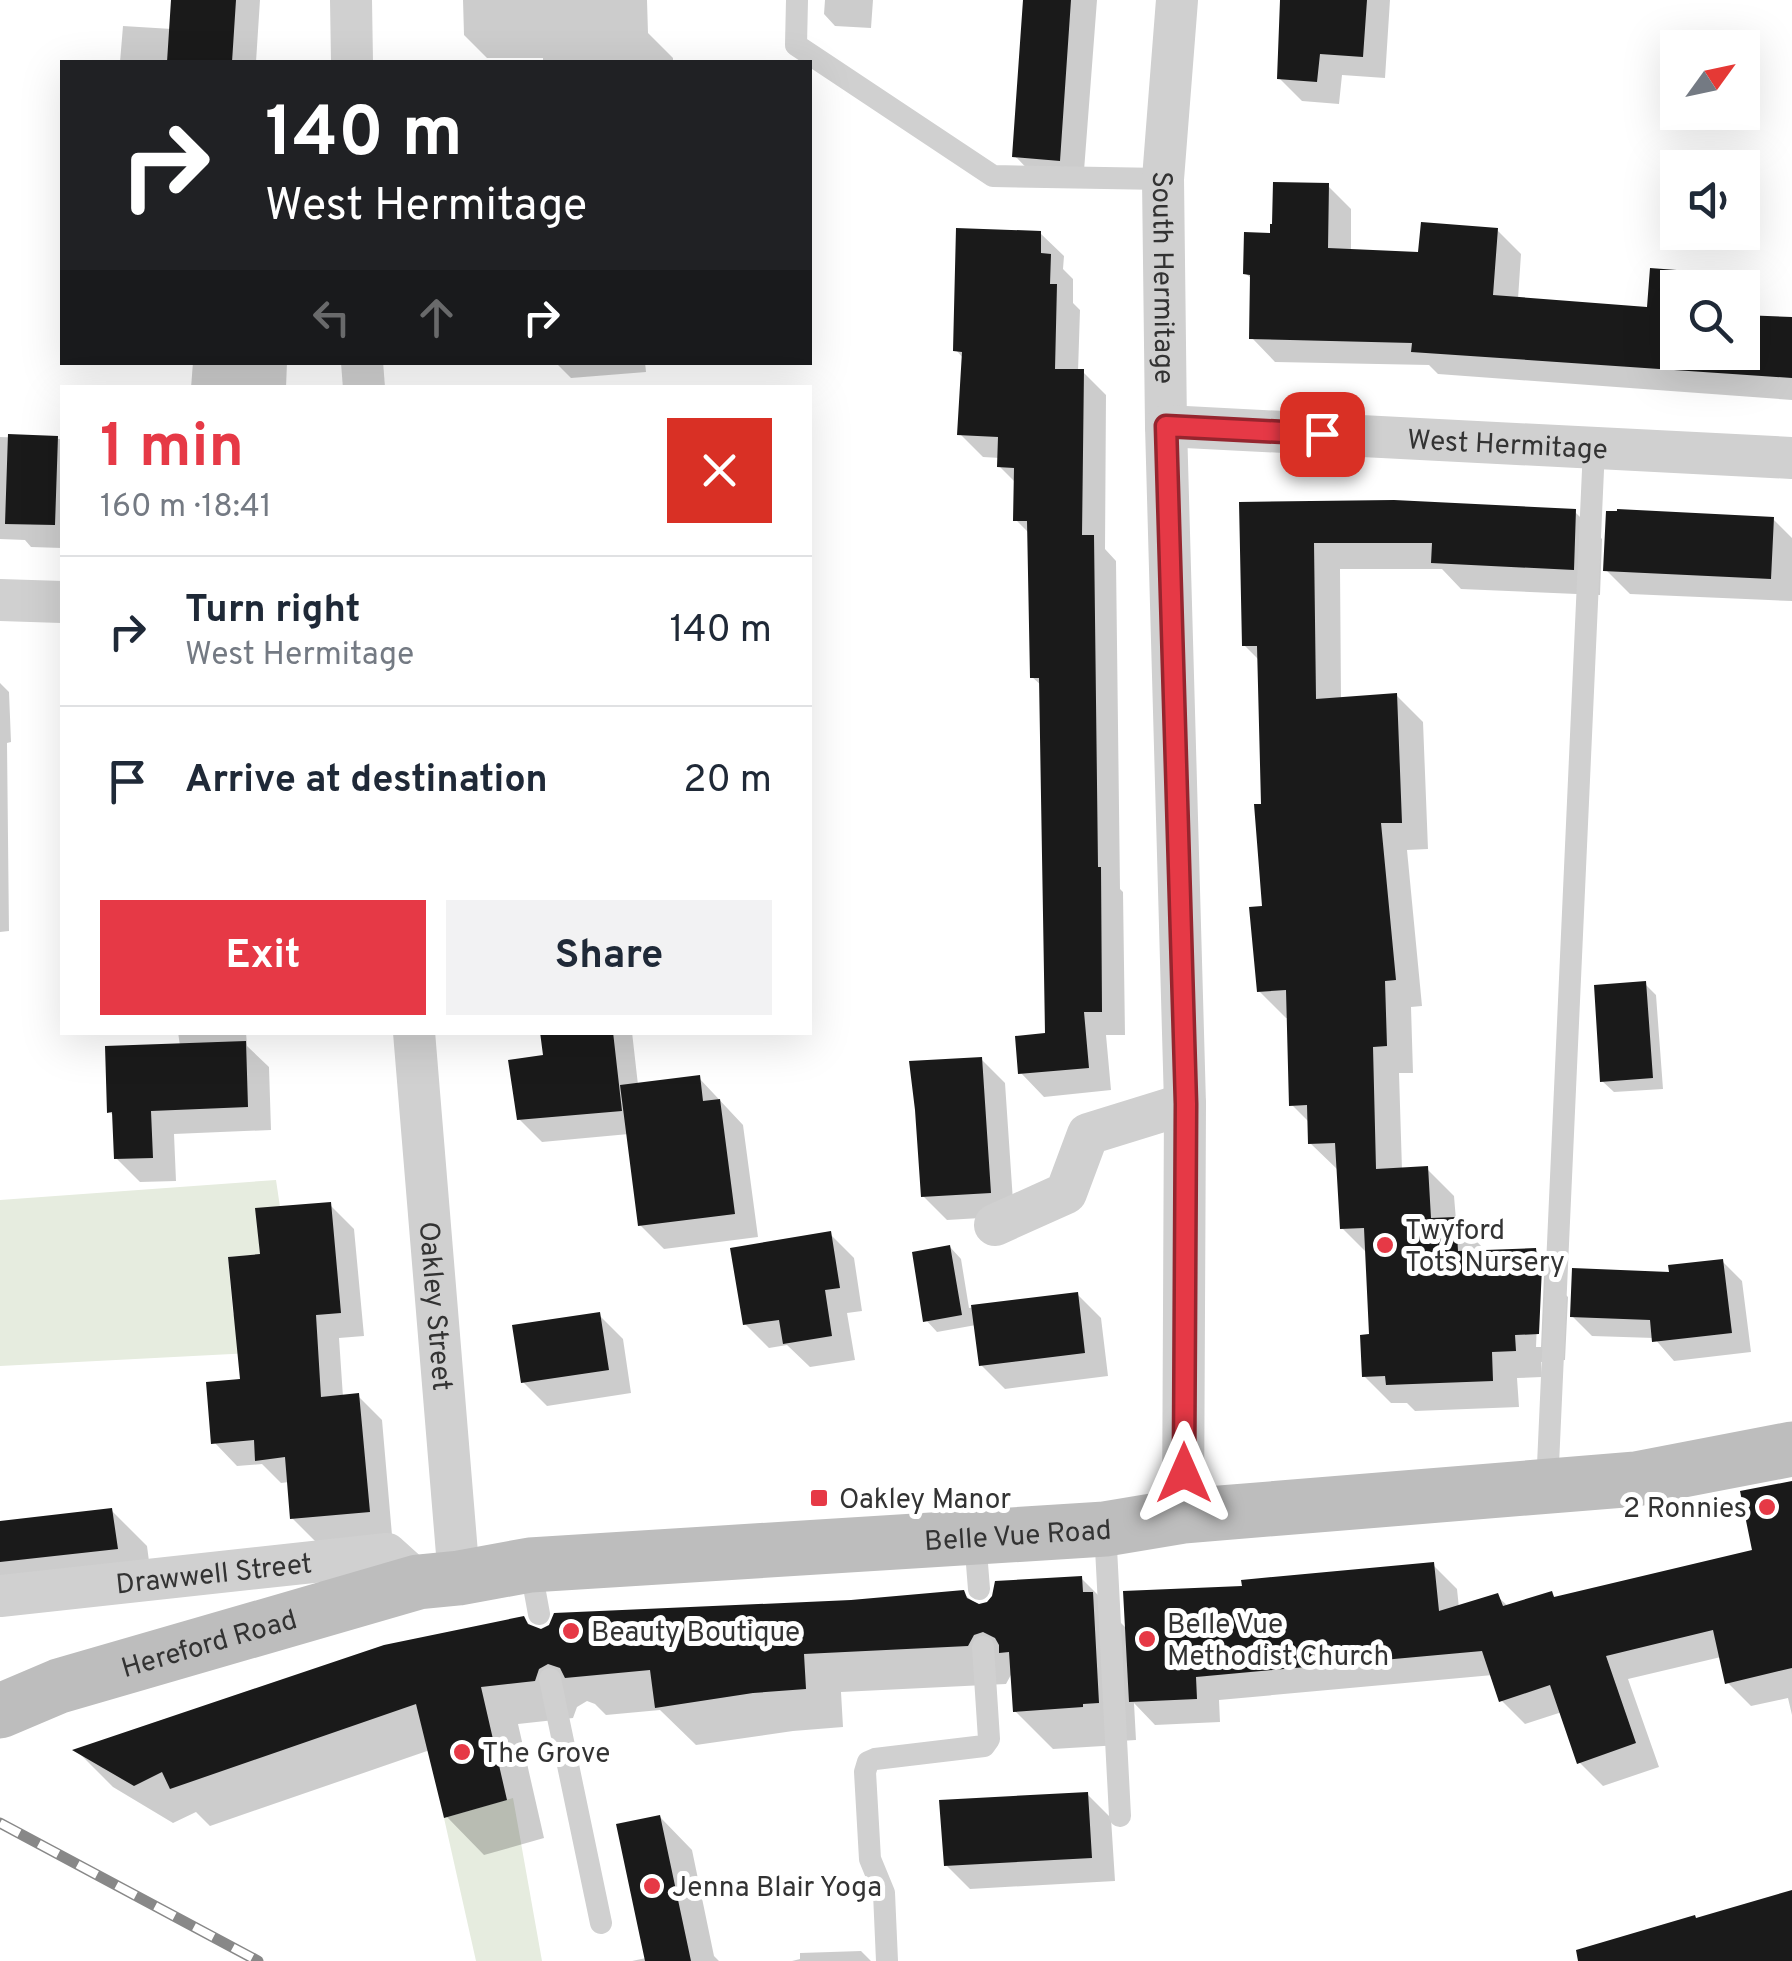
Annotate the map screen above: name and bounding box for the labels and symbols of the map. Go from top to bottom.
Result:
north arrow [1660,30,1760,130]
street label: South Hermitage [1142,171,1180,384]
pin [1280,392,1365,477]
street label: West Hermitage [1406,423,1608,470]
place label: Twyford Tots Nursery [1405,1214,1565,1282]
street label: Oakley Street [409,1220,459,1392]
marker: Twyford Tots Nursery [1374,1234,1396,1256]
position arrow [1132,1421,1236,1525]
place label: Oakley Manor [839,1483,1011,1519]
marker: Oakley Manor [808,1487,830,1509]
place label: 2 Ronnies [1623,1492,1747,1528]
marker: 2 Ronnies [1756,1496,1778,1518]
street label: Belle Vue Road [923,1514,1113,1561]
street label: Drawwell Street [114,1547,314,1604]
street label: Hereford Road [118,1603,302,1688]
place label: Belle Vue Methodist Church [1167,1608,1389,1676]
place label: Beauty Boutique [591,1616,800,1652]
marker: Beauty Boutique [560,1620,582,1642]
marker: Belle Vue Methodist Church [1136,1628,1158,1650]
place label: The Grove [482,1737,610,1773]
marker: The Grove [451,1741,473,1763]
place label: Jenna Blair Yoga [672,1871,882,1907]
marker: Jenna Blair Yoga [641,1875,663,1897]

